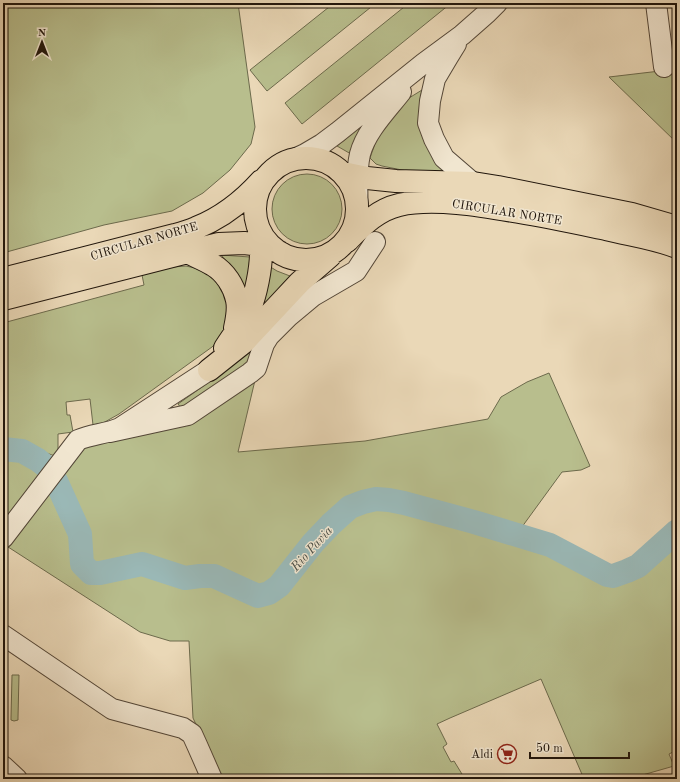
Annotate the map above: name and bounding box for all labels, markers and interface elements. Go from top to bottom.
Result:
north arrow [22,22,62,62]
text: N [38,28,47,39]
street label: CIRCULAR NORTE [451,198,563,228]
street label: CIRCULAR NORTE [89,221,199,263]
water label: Rio Pavia [288,524,335,575]
scale bar [530,734,629,760]
text: 50 m [536,742,563,755]
supermarket icon: Aldi [496,743,518,765]
place label: Aldi [471,749,493,761]

